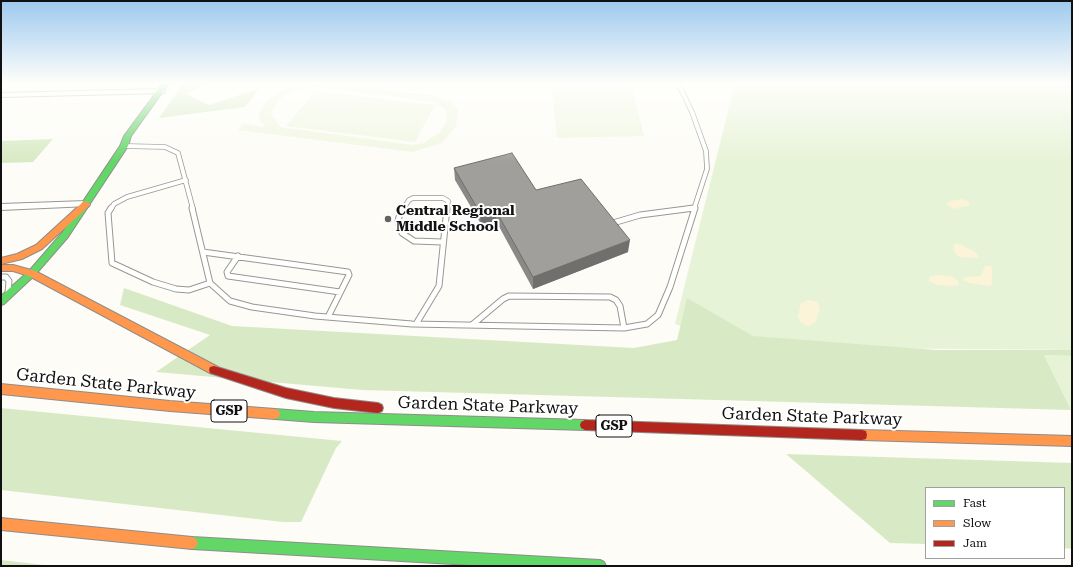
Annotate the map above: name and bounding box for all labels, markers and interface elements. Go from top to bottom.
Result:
place label: Central Regional Middle School [396,203,515,236]
marker: Central Regional Middle School [383,214,393,224]
street label: Garden State Parkway [15,364,197,404]
street label: Garden State Parkway [397,393,579,419]
road number: GSP [211,400,247,422]
street label: Garden State Parkway [721,404,903,430]
road number: GSP [596,415,632,437]
legend [925,487,1065,559]
text: Fast [963,496,986,510]
text: Slow [963,516,991,530]
text: Jam [963,536,987,550]

